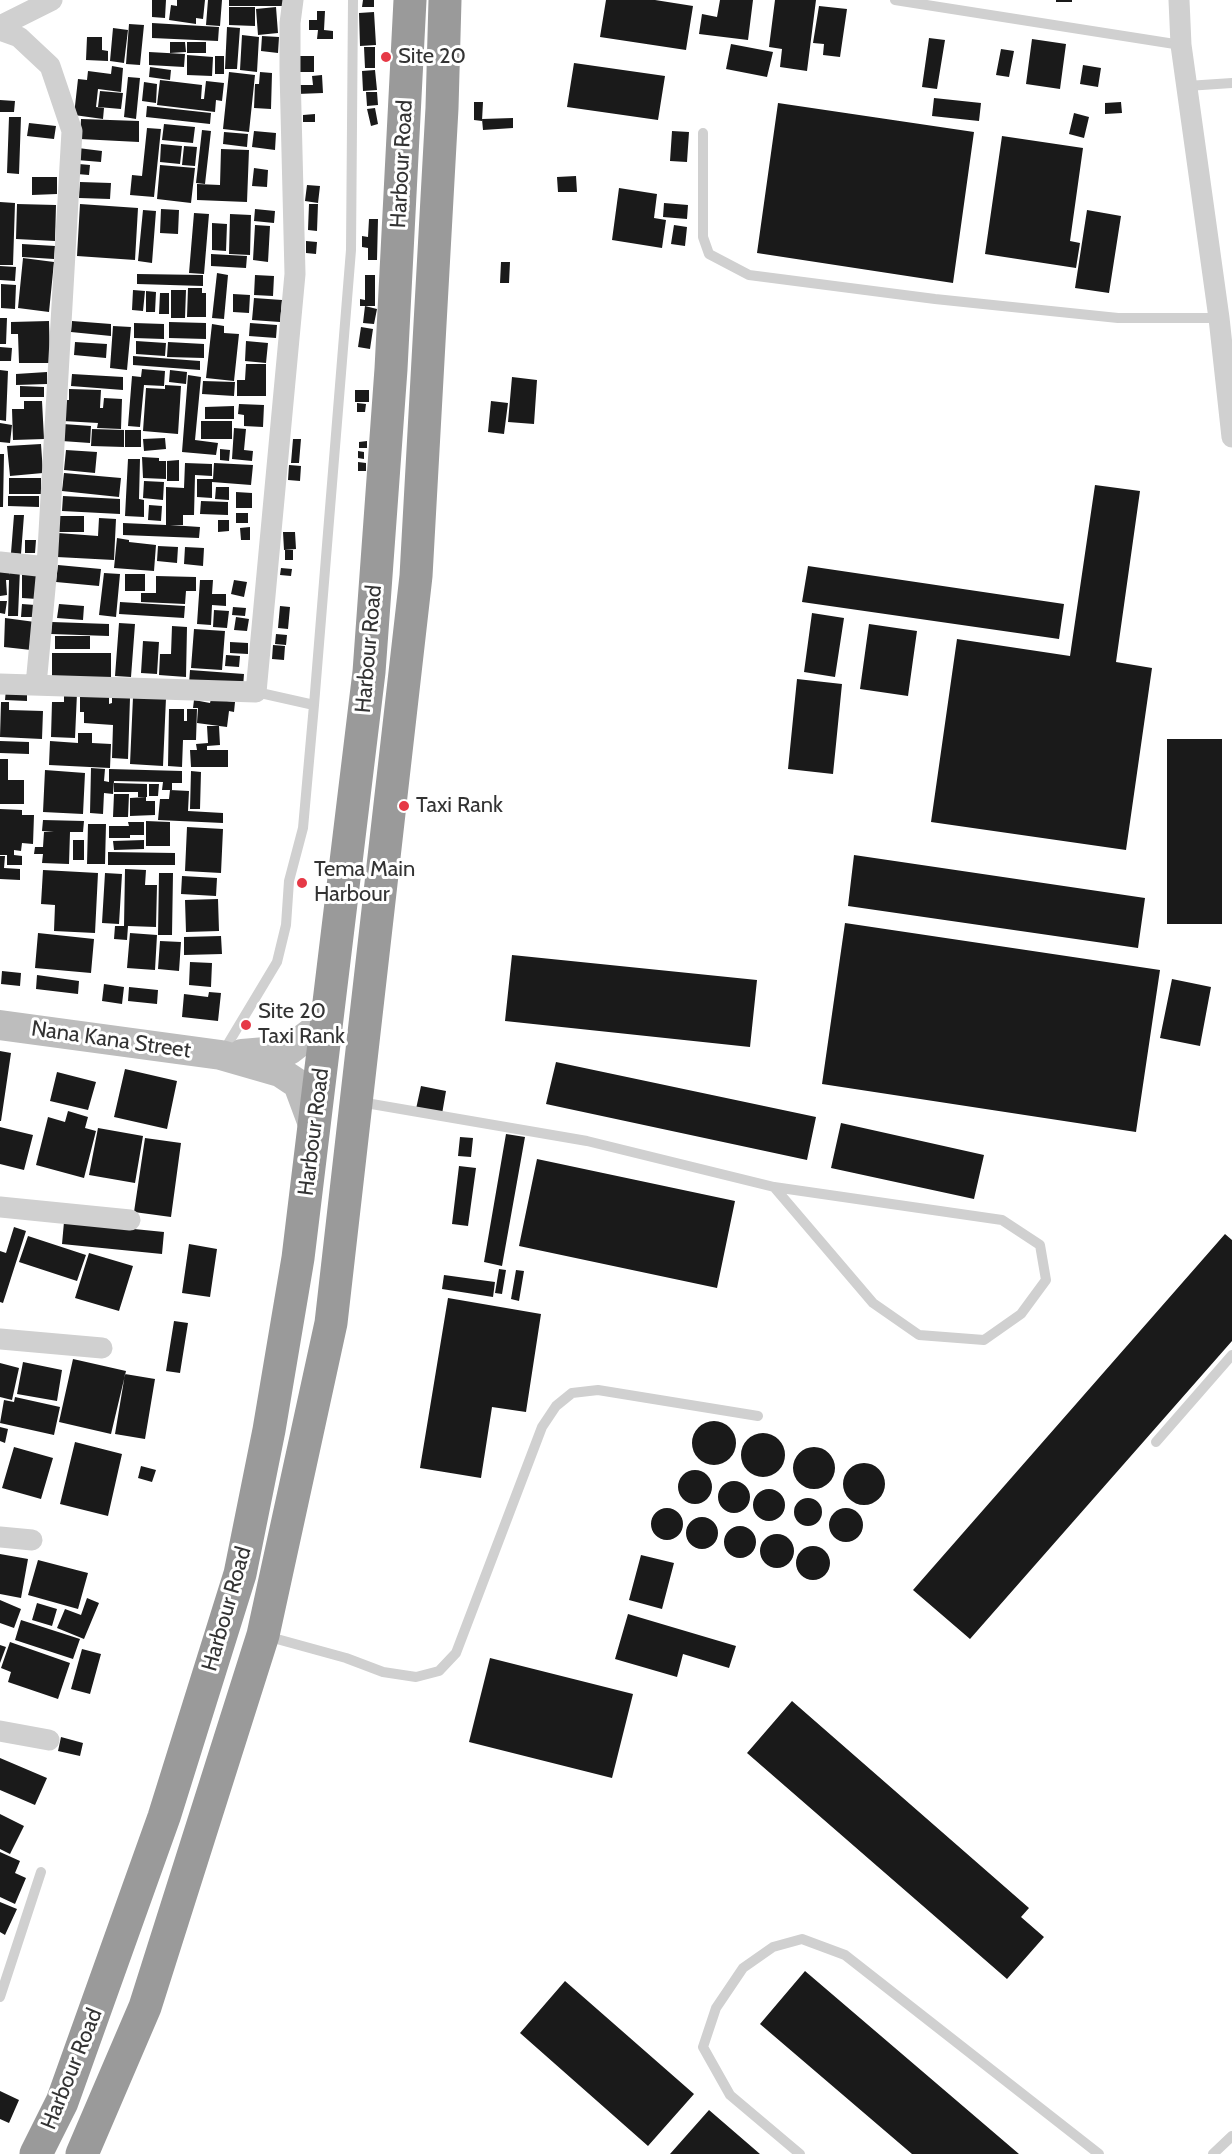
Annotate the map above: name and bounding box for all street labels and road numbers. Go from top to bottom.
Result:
street label: Harbour Road [385,99,419,229]
street label: Harbour Road [350,584,388,714]
street label: Nana Kana Street [29,1016,193,1064]
street label: Harbour Road [293,1067,335,1197]
street label: Harbour Road [197,1544,257,1674]
street label: Harbour Road [36,2005,108,2133]

